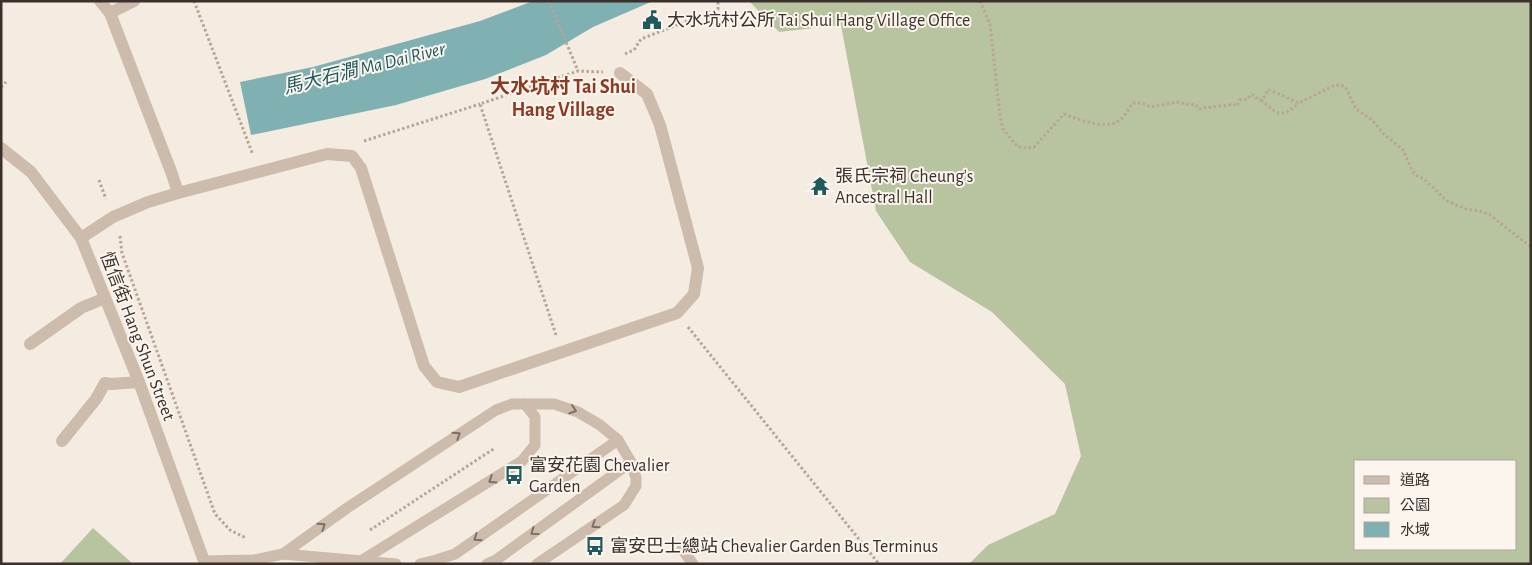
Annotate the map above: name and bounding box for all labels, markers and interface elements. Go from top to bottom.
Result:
public building icon: 大水坑村公所 Tai Shui Hang Village Office [641,9,663,31]
place label: 大水坑村公所 Tai Shui Hang Village Office [667,10,970,30]
water label: 馬大石澗 Ma Dai River [281,38,448,98]
district label: 大水坑村 Tai Shui Hang Village [490,75,636,120]
place label: 張氏宗祠 Cheung's Ancestral Hall [835,166,973,207]
temple icon: 張氏宗祠 Cheung's Ancestral Hall [809,175,831,197]
street label: 恆信街 Hang Shun Street [97,249,180,424]
one-way arrow [568,405,576,415]
one-way arrow [451,432,461,441]
place label: 富安花園 Chevalier Garden [529,455,670,496]
legend [1354,460,1517,550]
bus stop icon: 富安花園 Chevalier Garden [503,464,525,486]
text: 道路 [1400,472,1430,488]
one-way arrow [488,474,497,483]
text: 公園 [1400,498,1430,513]
one-way arrow [592,519,601,528]
text: 水域 [1400,522,1430,538]
one-way arrow [316,523,326,532]
one-way arrow [531,526,540,535]
one-way arrow [474,532,483,541]
bus stop icon: 富安巴士總站 Chevalier Garden Bus Terminus [584,535,606,557]
place label: 富安巴士總站 Chevalier Garden Bus Terminus [610,536,938,556]

